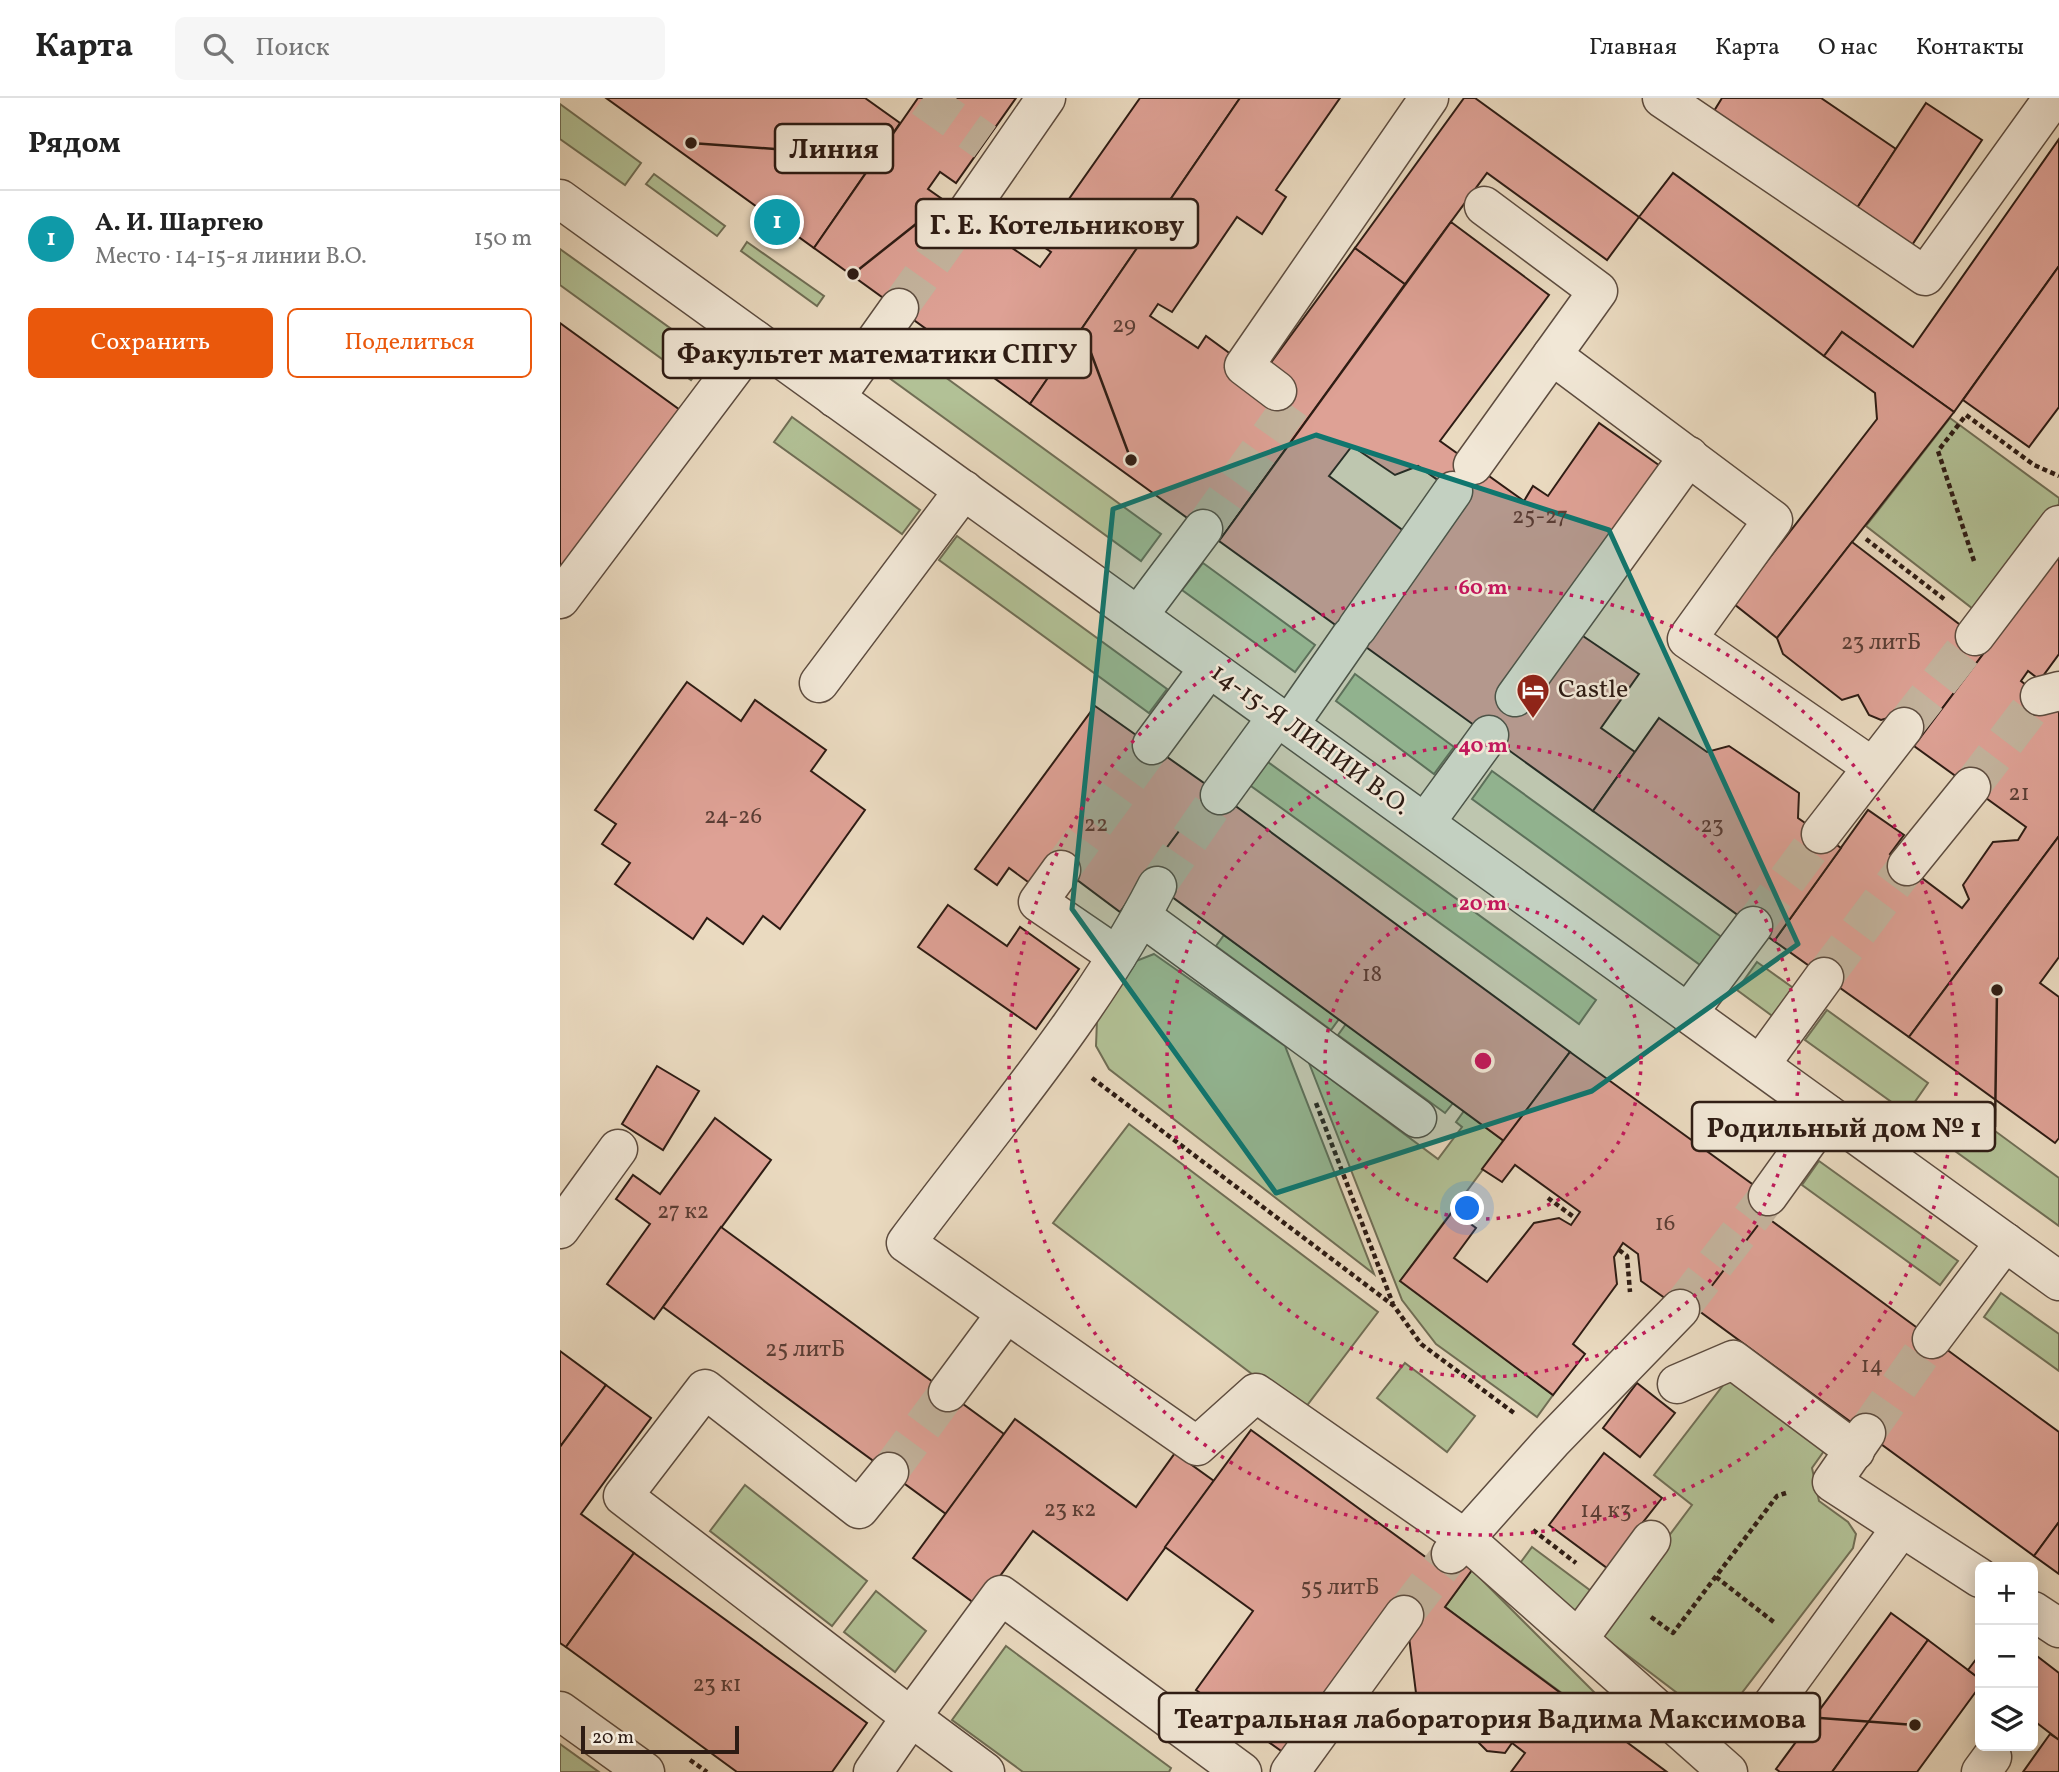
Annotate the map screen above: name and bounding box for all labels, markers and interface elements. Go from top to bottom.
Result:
search box [175,17,665,80]
text: Карта [35,25,133,71]
icon: search [199,29,237,67]
text: Поиск [255,30,330,66]
text: Главная [1589,31,1677,65]
text: Карта [1715,31,1780,65]
text: О нас [1818,31,1878,65]
text: Контакты [1916,31,2024,65]
text: Рядом [28,123,121,165]
callout: Линия [775,124,893,173]
text: Линия [789,131,879,170]
pin: 1 [754,196,800,248]
callout: Г. Е. Котельникову [916,199,1198,248]
text: А. И. Шаргею [95,205,263,241]
text: Г. Е. Котельникову [930,207,1185,246]
text: 1 [46,223,56,255]
text: 150 m [474,223,532,255]
text: Место · 14-15-я линии В.О. [95,241,367,273]
button: Сохранить [28,308,273,378]
button: Поделиться [287,308,532,378]
house number: 29 [1112,310,1136,342]
callout: Факультет математики СПГУ [663,329,1091,378]
text: Факультет математики СПГУ [677,336,1077,375]
house number: 25-27 [1512,501,1568,533]
text: 60 m [1459,574,1507,603]
house number: 23 литБ [1841,627,1921,659]
street label: 14-15-Я ЛИНИИ В.О. [1203,655,1417,825]
hotel icon: Castle [1514,671,1552,720]
place label: Castle [1558,672,1628,708]
text: 40 m [1458,732,1508,761]
house number: 21 [2008,778,2030,810]
house number: 24-26 [704,801,762,833]
house number: 22 [1084,809,1108,841]
house number: 23 [1700,810,1724,842]
text: 20 m [1459,890,1507,919]
house number: 18 [1362,959,1382,991]
centre of rings [1471,1049,1495,1073]
callout: Родильный дом № 1 [1692,1102,1995,1151]
text: Родильный дом № 1 [1706,1110,1982,1149]
your location [1450,1191,1484,1225]
house number: 27 к2 [657,1196,709,1228]
house number: 16 [1655,1208,1675,1240]
house number: 25 литБ [765,1334,845,1366]
house number: 14 [1861,1350,1883,1382]
house number: 23 к2 [1044,1494,1096,1526]
house number: 14 к3 [1580,1495,1632,1527]
map controls [1975,1562,2038,1751]
button: + [1975,1562,2038,1625]
house number: 55 литБ [1301,1572,1379,1604]
button: − [1975,1625,2038,1688]
house number: 23 к1 [692,1669,742,1701]
button: layers [1975,1688,2038,1751]
callout: Театральная лаборатория Вадима Максимова [1159,1693,1820,1742]
text: Театральная лаборатория Вадима Максимова [1174,1701,1806,1740]
scale bar [581,1723,738,1755]
text: 20 m [592,1725,634,1751]

